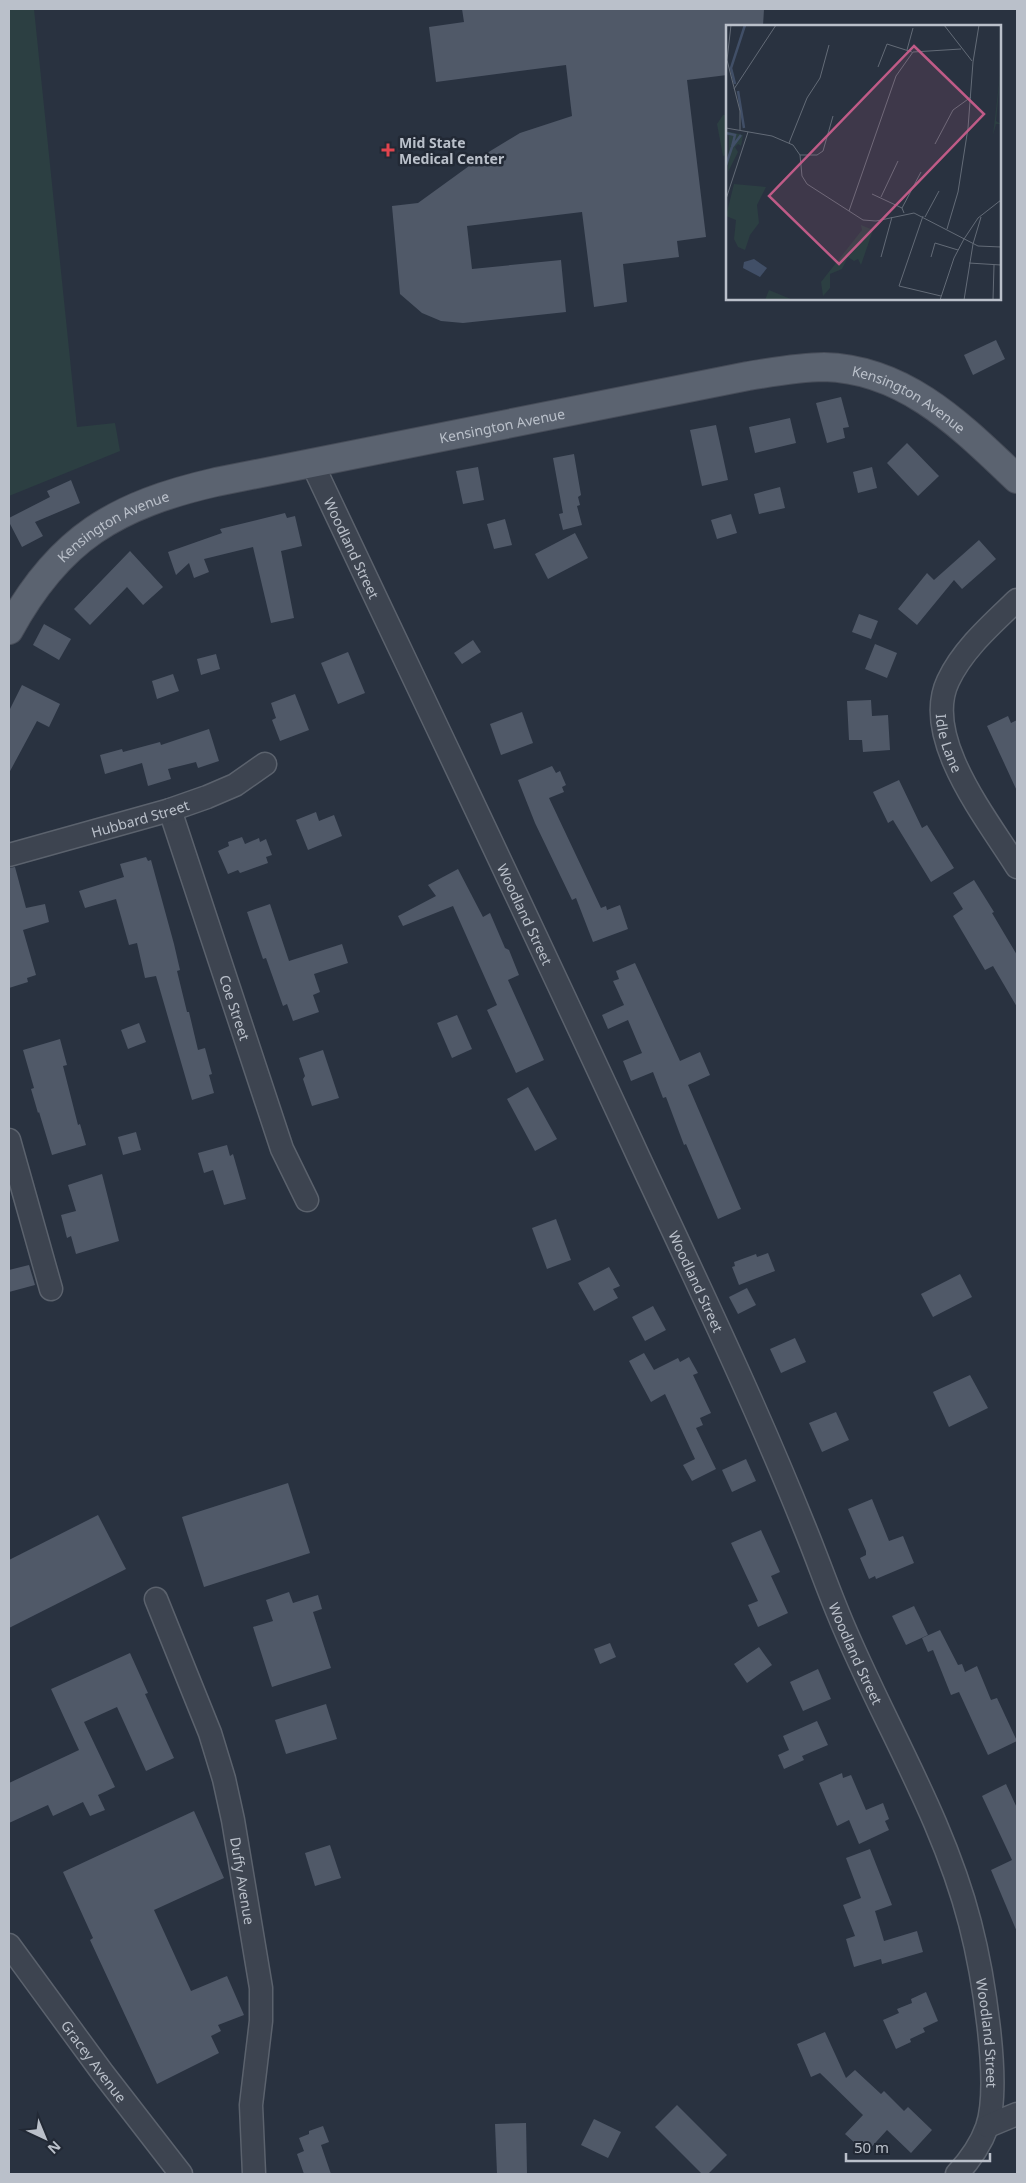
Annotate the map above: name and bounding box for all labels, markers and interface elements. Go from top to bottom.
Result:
inset map [726,25,1001,300]
place label: Mid State Medical Center [399,133,505,168]
marker: Mid State Medical Center [381,143,395,157]
street label: Kensington Avenue [850,361,970,437]
street label: Kensington Avenue [437,403,567,447]
street label: Kensington Avenue [53,486,171,566]
street label: Woodland Street [320,494,384,602]
street label: Idle Lane [932,713,967,776]
street label: Hubbard Street [89,795,191,841]
street label: Woodland Street [493,860,557,968]
street label: Coe Street [216,972,255,1043]
street label: Woodland Street [665,1227,728,1335]
street label: Woodland Street [825,1599,887,1707]
street label: Duffy Avenue [226,1835,260,1926]
street label: Woodland Street [972,1977,1002,2088]
street label: Gracey Avenue [57,2016,131,2106]
north arrow [20,2113,70,2163]
scale bar [846,2130,990,2162]
text: N [44,2137,65,2159]
text: 50 m [854,2137,889,2157]

